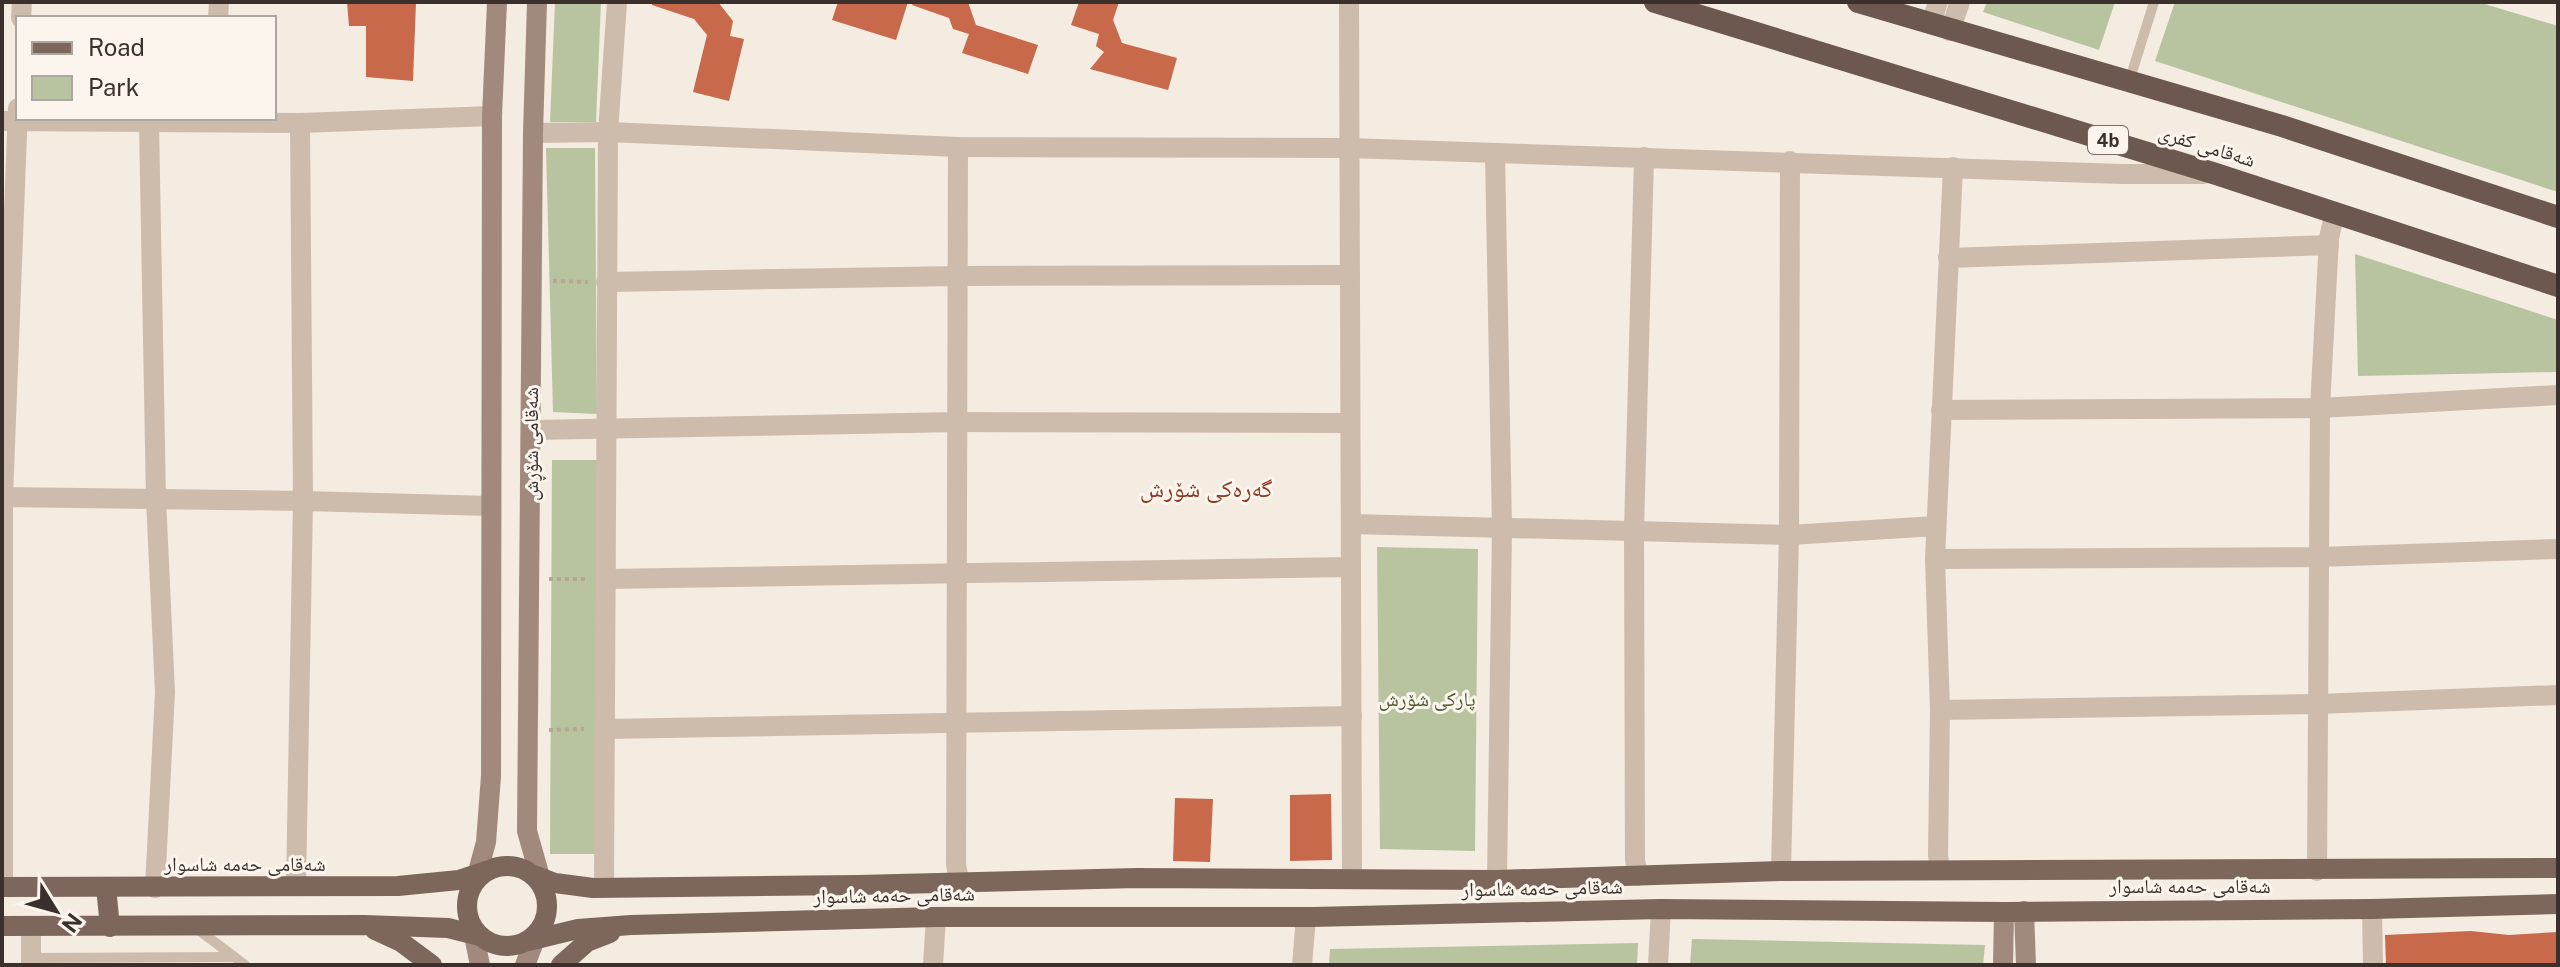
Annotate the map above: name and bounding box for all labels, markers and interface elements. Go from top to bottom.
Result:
legend [16,16,276,120]
text: Road [88,33,145,61]
text: Park [88,73,139,101]
street label: شەقامی کفری [2156,120,2258,172]
road number: 4b [2088,126,2128,154]
street label: شەقامی شۆڕش [519,387,547,501]
district label: گەرەکی شۆرش [1140,474,1272,503]
park label: پارکی شۆرش [1378,687,1476,711]
street label: شەقامی حەمە شاسوار [163,852,326,876]
north arrow [16,871,96,951]
street label: شەقامی حەمە شاسوار [2108,874,2271,898]
street label: شەقامی حەمە شاسوار [1460,875,1623,901]
street label: شەقامی حەمە شاسوار [812,882,975,908]
text: N [56,908,88,938]

